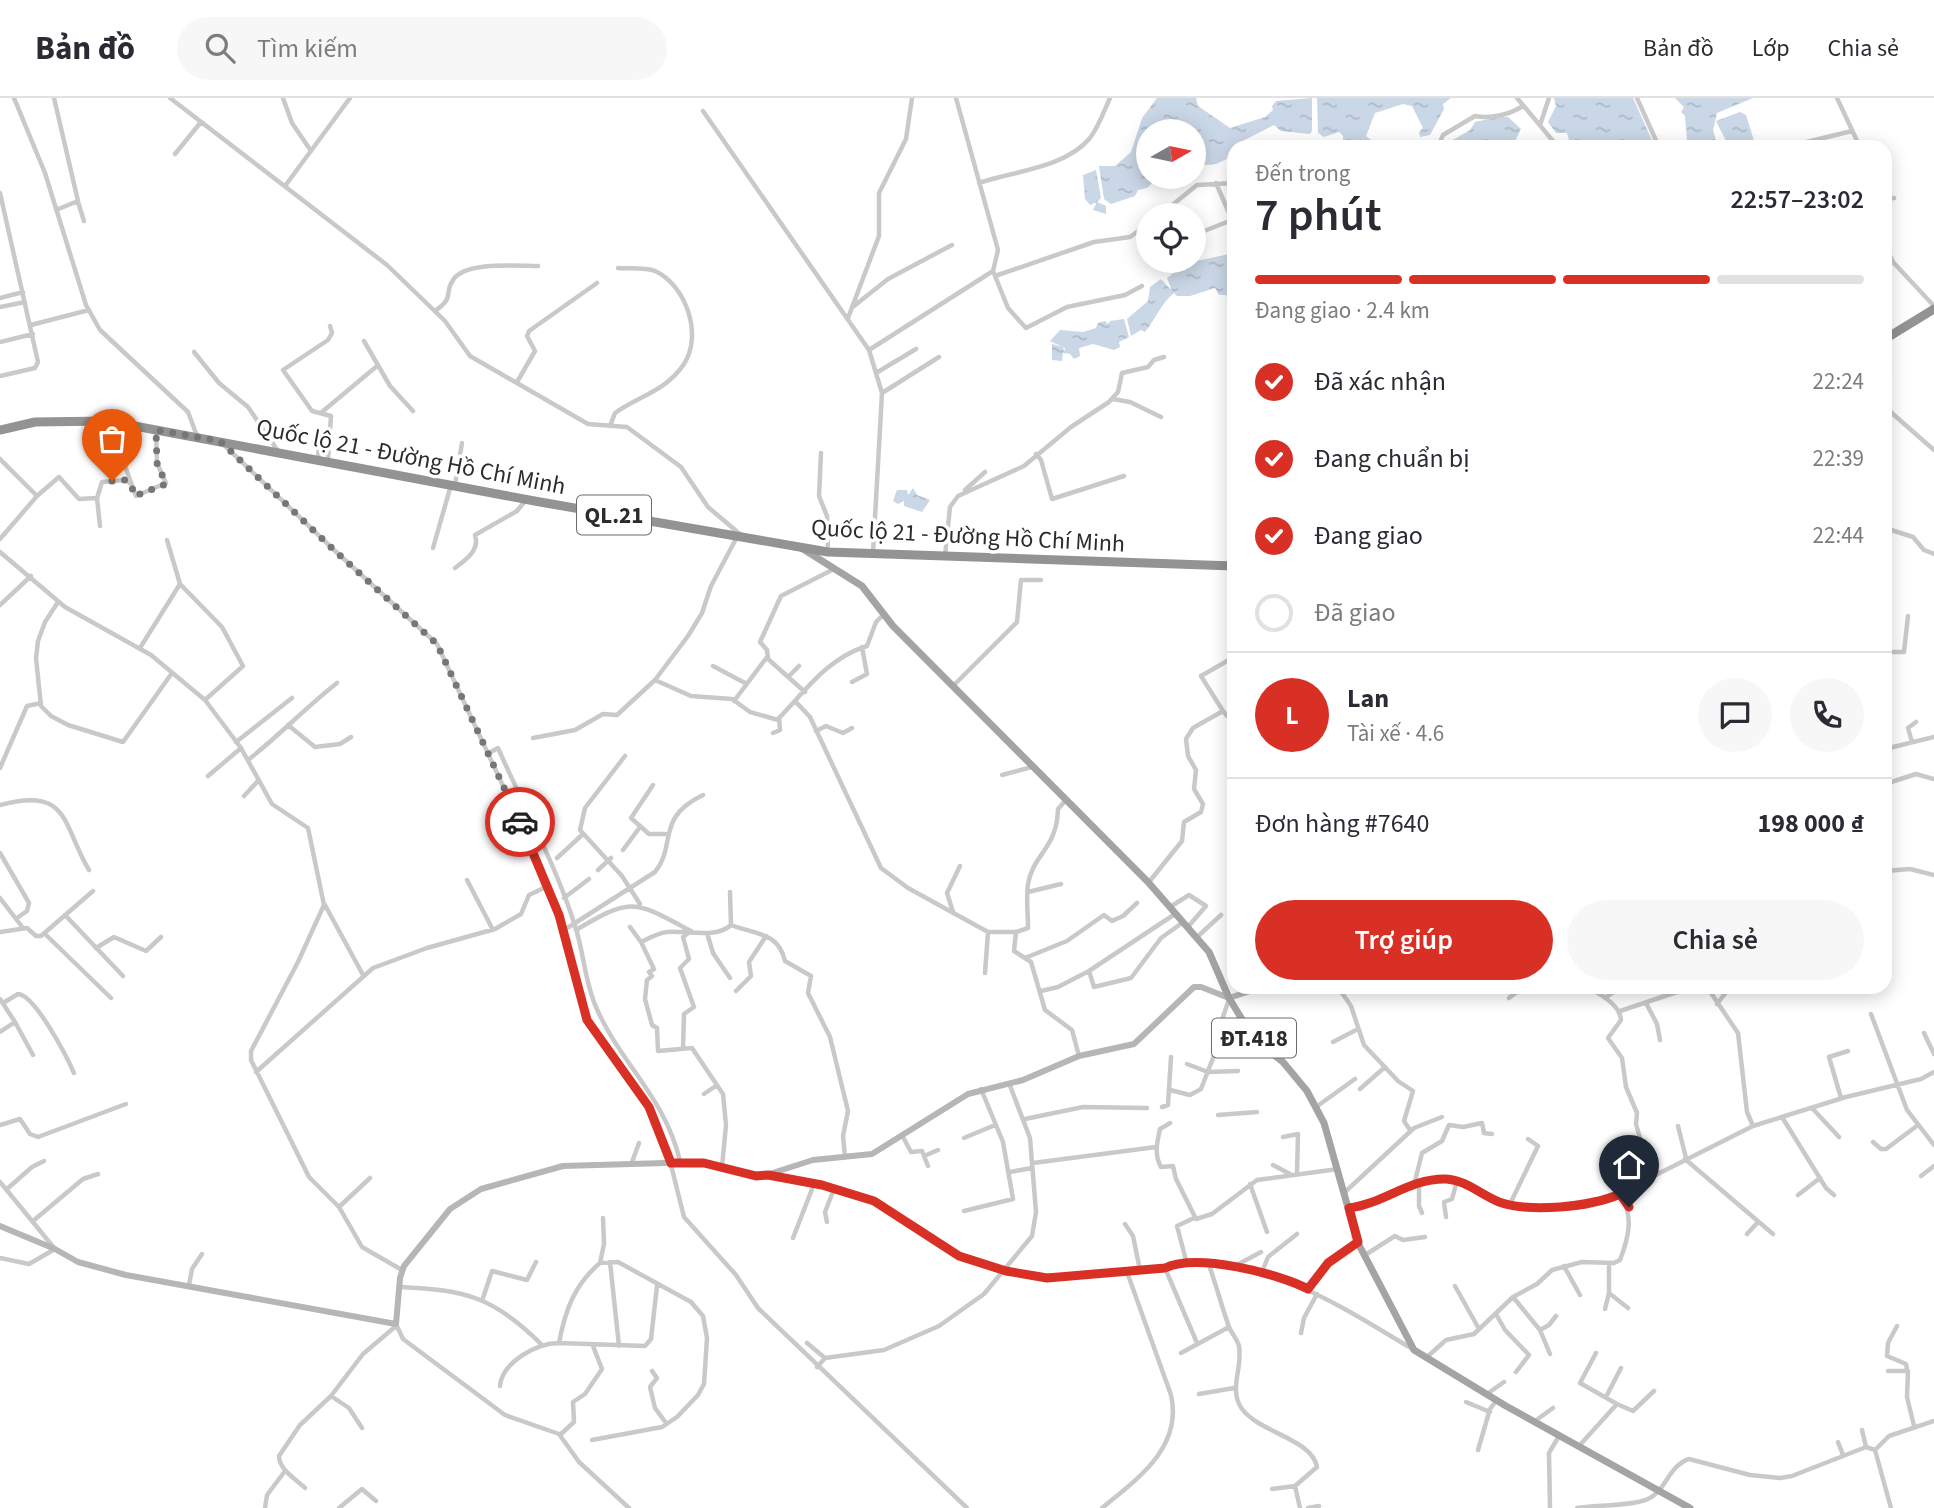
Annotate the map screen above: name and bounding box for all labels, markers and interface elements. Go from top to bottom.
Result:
search box [177,17,667,80]
text: Bản đồ [35,25,135,72]
icon: search [201,29,239,67]
text: Tìm kiếm [257,30,358,67]
text: Bản đồ [1643,31,1714,66]
text: Lớp [1752,31,1789,66]
text: Chia sẻ [1827,31,1899,66]
north arrow [1136,119,1206,189]
map controls [1136,119,1206,273]
text: Đến trong [1255,157,1350,190]
text: 22:57–23:02 [1731,181,1864,218]
text: 7 phút [1255,183,1382,248]
button: locate [1136,203,1206,273]
text: Đang giao · 2.4 km [1255,294,1430,327]
icon: check [1255,363,1293,401]
text: Đã xác nhận [1314,363,1446,400]
text: 22:24 [1813,365,1864,398]
pin [82,409,142,481]
street label: Quốc lộ 21 - Đường Hồ Chí Minh [253,410,569,504]
icon: bag [93,420,131,458]
icon: check [1255,440,1293,478]
text: Đang chuẩn bị [1314,440,1470,477]
text: 22:39 [1813,442,1864,475]
road number: QL.21 [577,496,651,534]
street label: Quốc lộ 21 - Đường Hồ Chí Minh [810,510,1126,562]
icon: check [1255,517,1293,555]
text: Đang giao [1314,517,1423,554]
text: 22:44 [1813,519,1864,552]
text: Đã giao [1314,594,1396,631]
button: chat [1698,678,1772,752]
button: phone [1790,678,1864,752]
text: Lan [1347,680,1389,717]
text: L [1285,697,1299,734]
text: Tài xế · 4.6 [1347,717,1444,750]
courier [485,787,555,857]
icon: car [501,803,539,841]
text: Đơn hàng #7640 [1255,805,1429,842]
text: 198 000 ₫ [1758,805,1864,842]
button: Trợ giúp [1255,900,1553,980]
button: Chia sẻ [1567,900,1864,980]
road number: ĐT.418 [1212,1018,1296,1057]
pin [1599,1135,1659,1207]
icon: home [1610,1146,1648,1184]

